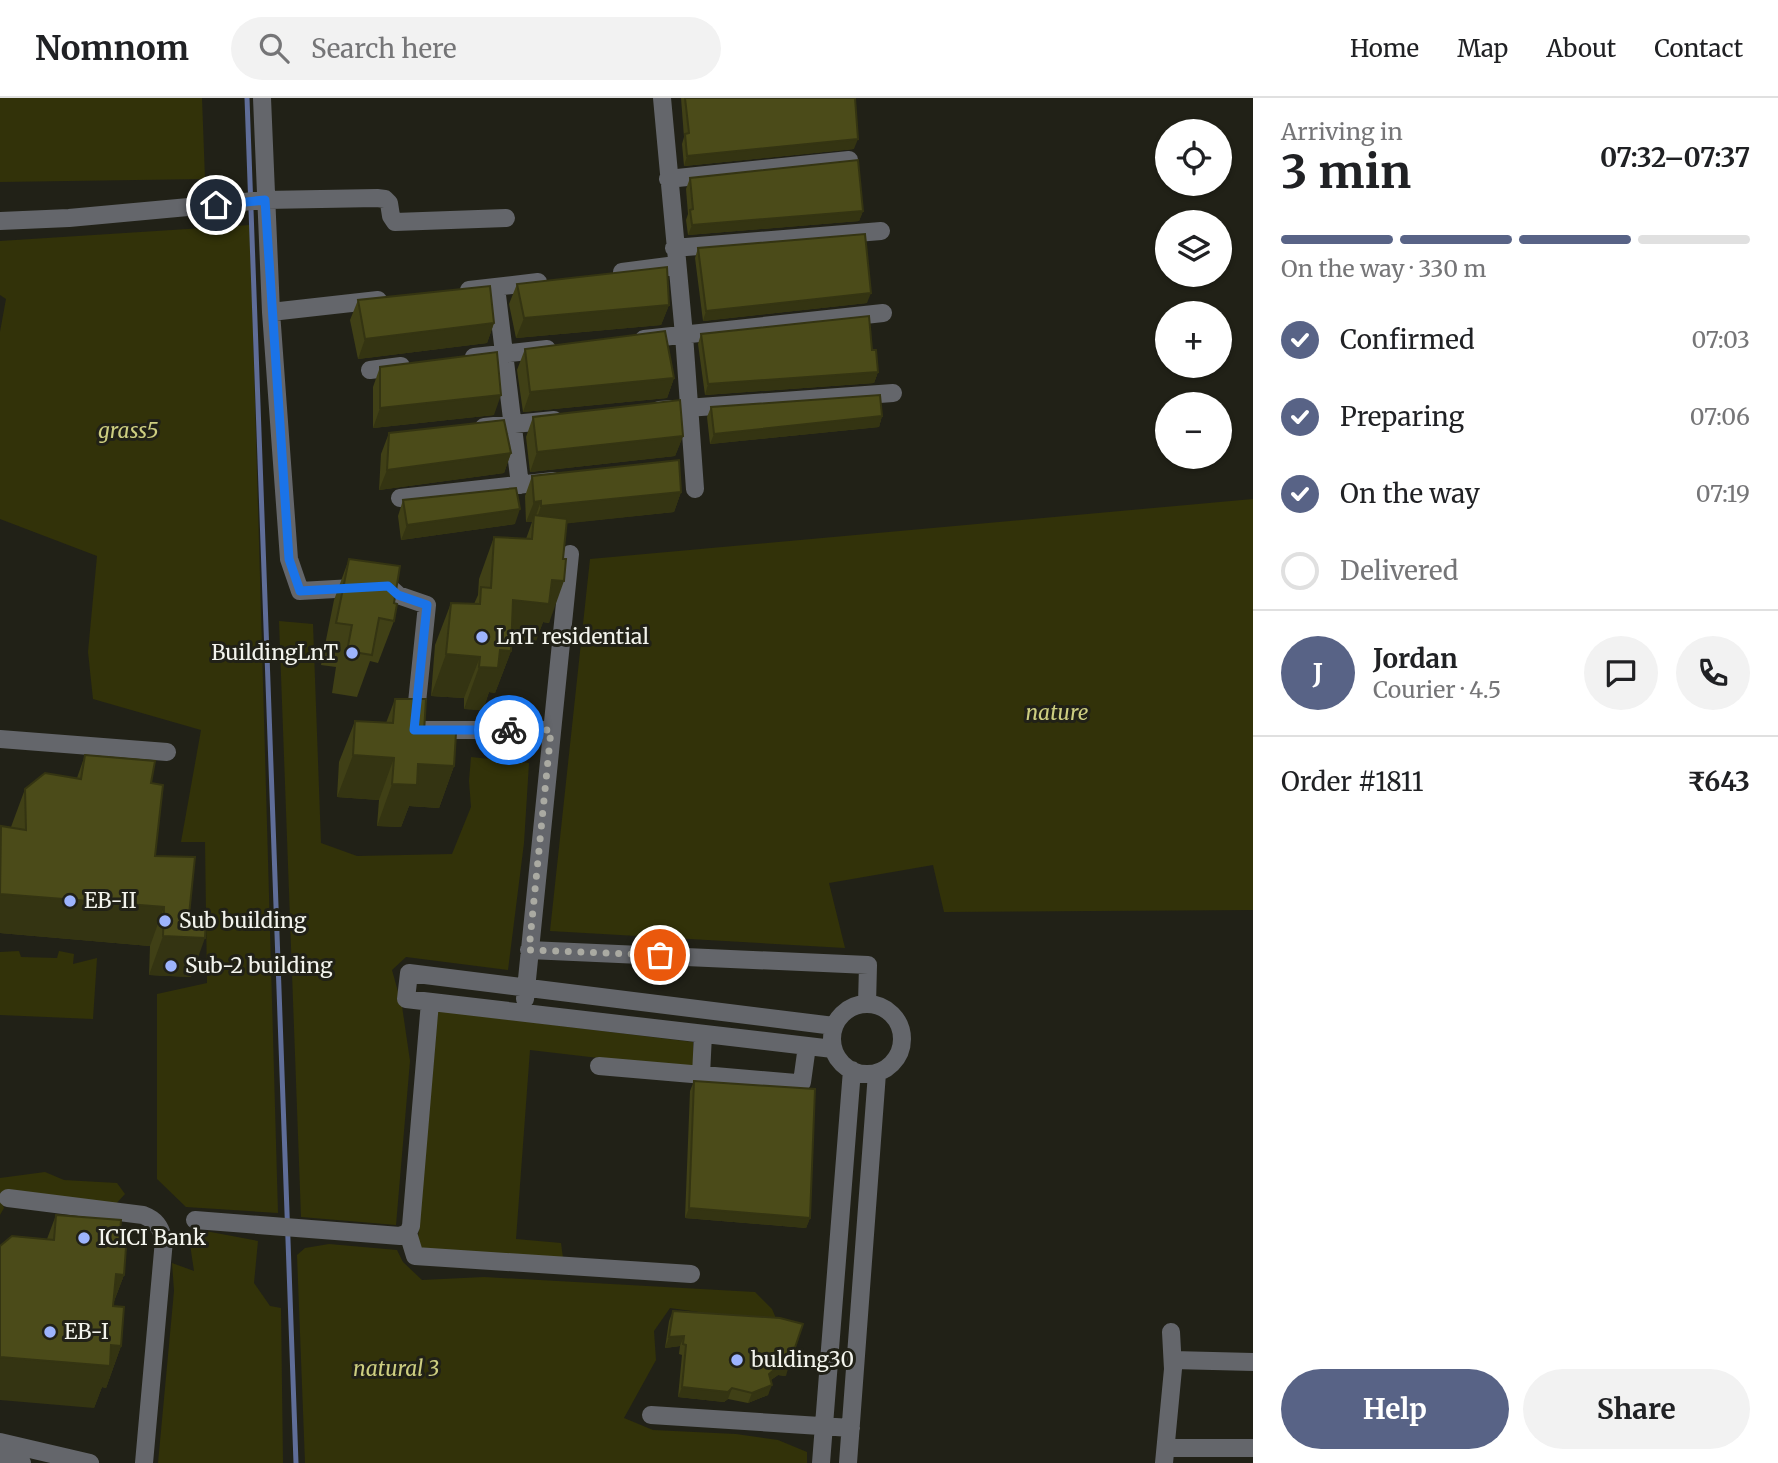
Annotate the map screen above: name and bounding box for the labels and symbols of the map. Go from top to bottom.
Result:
pin [186,175,246,235]
park label: grass5 [98,417,158,444]
place label: LnT residential [496,623,649,650]
marker: LnT residential [474,629,490,645]
place label: BuildingLnT [211,639,338,666]
marker: BuildingLnT [344,645,360,661]
courier [474,695,544,765]
park label: nature [1025,699,1089,726]
place label: EB-II [84,887,137,914]
marker: EB-II [62,893,78,909]
place label: Sub building [179,907,307,934]
marker: Sub building [157,913,173,929]
pin [630,925,690,985]
place label: Sub-2 building [185,952,333,979]
marker: Sub-2 building [163,958,179,974]
place label: ICICI Bank [98,1224,207,1251]
marker: ICICI Bank [76,1230,92,1246]
place label: EB-I [64,1318,109,1345]
marker: EB-I [42,1324,58,1340]
place label: bulding30 [750,1346,854,1373]
marker: bulding30 [729,1352,745,1368]
park label: natural 3 [353,1355,439,1382]

